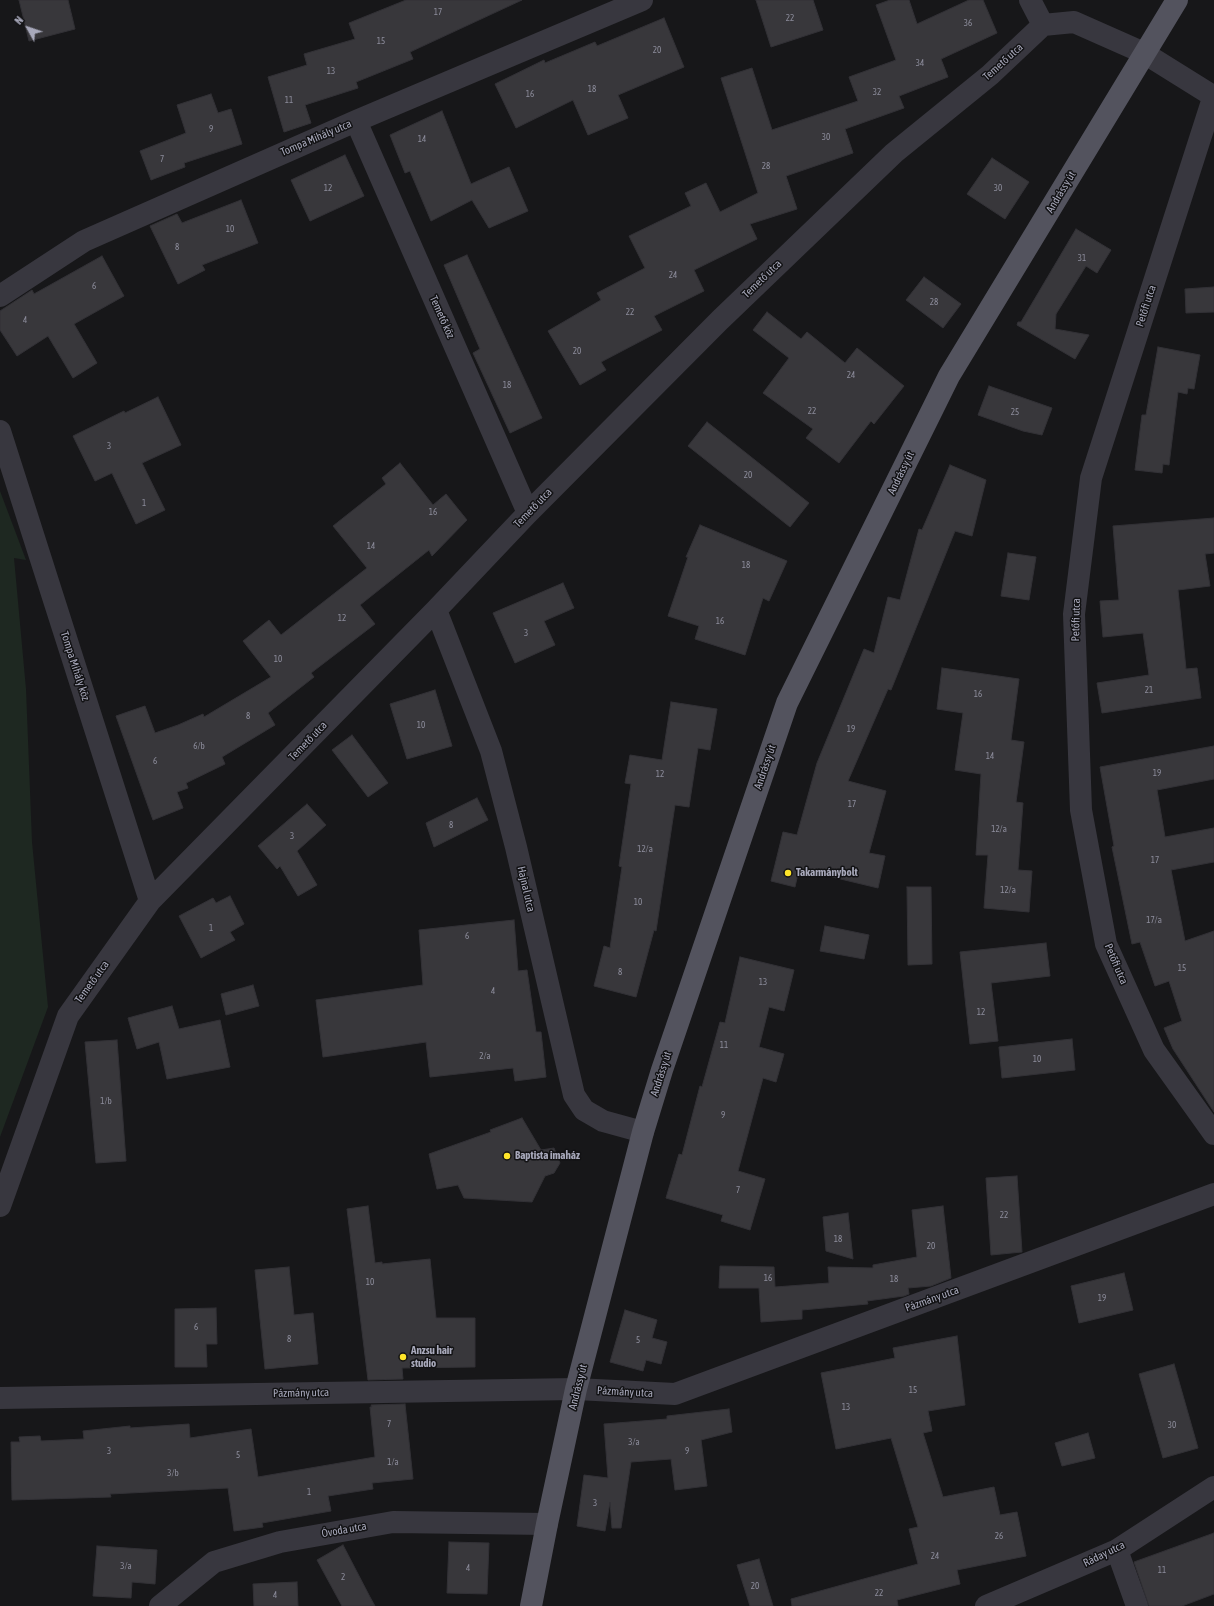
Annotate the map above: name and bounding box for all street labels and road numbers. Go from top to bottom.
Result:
street label: Temető utca [980,41,1026,83]
street label: Tompa Mihály utca [279,117,353,159]
street label: Andrássy út [1043,169,1079,215]
street label: Temető utca [740,257,784,301]
street label: Petőfi utca [1133,283,1159,329]
street label: Temető köz [427,294,457,340]
street label: Andrássy út [885,449,917,497]
street label: Temető utca [511,486,555,530]
street label: Petőfi utca [1069,598,1083,642]
street label: Tompa Mihály köz [58,630,92,702]
street label: Temető utca [286,719,330,763]
street label: Andrássy út [751,743,779,791]
street label: Hajnal utca [514,865,538,913]
street label: Petőfi utca [1101,942,1131,986]
street label: Temető utca [72,958,112,1006]
street label: Andrássy út [648,1050,674,1098]
street label: Pázmány utca [903,1283,961,1315]
street label: Andrássy út [566,1363,590,1411]
street label: Pázmány utca [597,1384,653,1400]
street label: Pázmány utca [273,1386,329,1400]
street label: Óvoda utca [320,1520,368,1540]
street label: Ráday utca [1081,1538,1127,1570]

